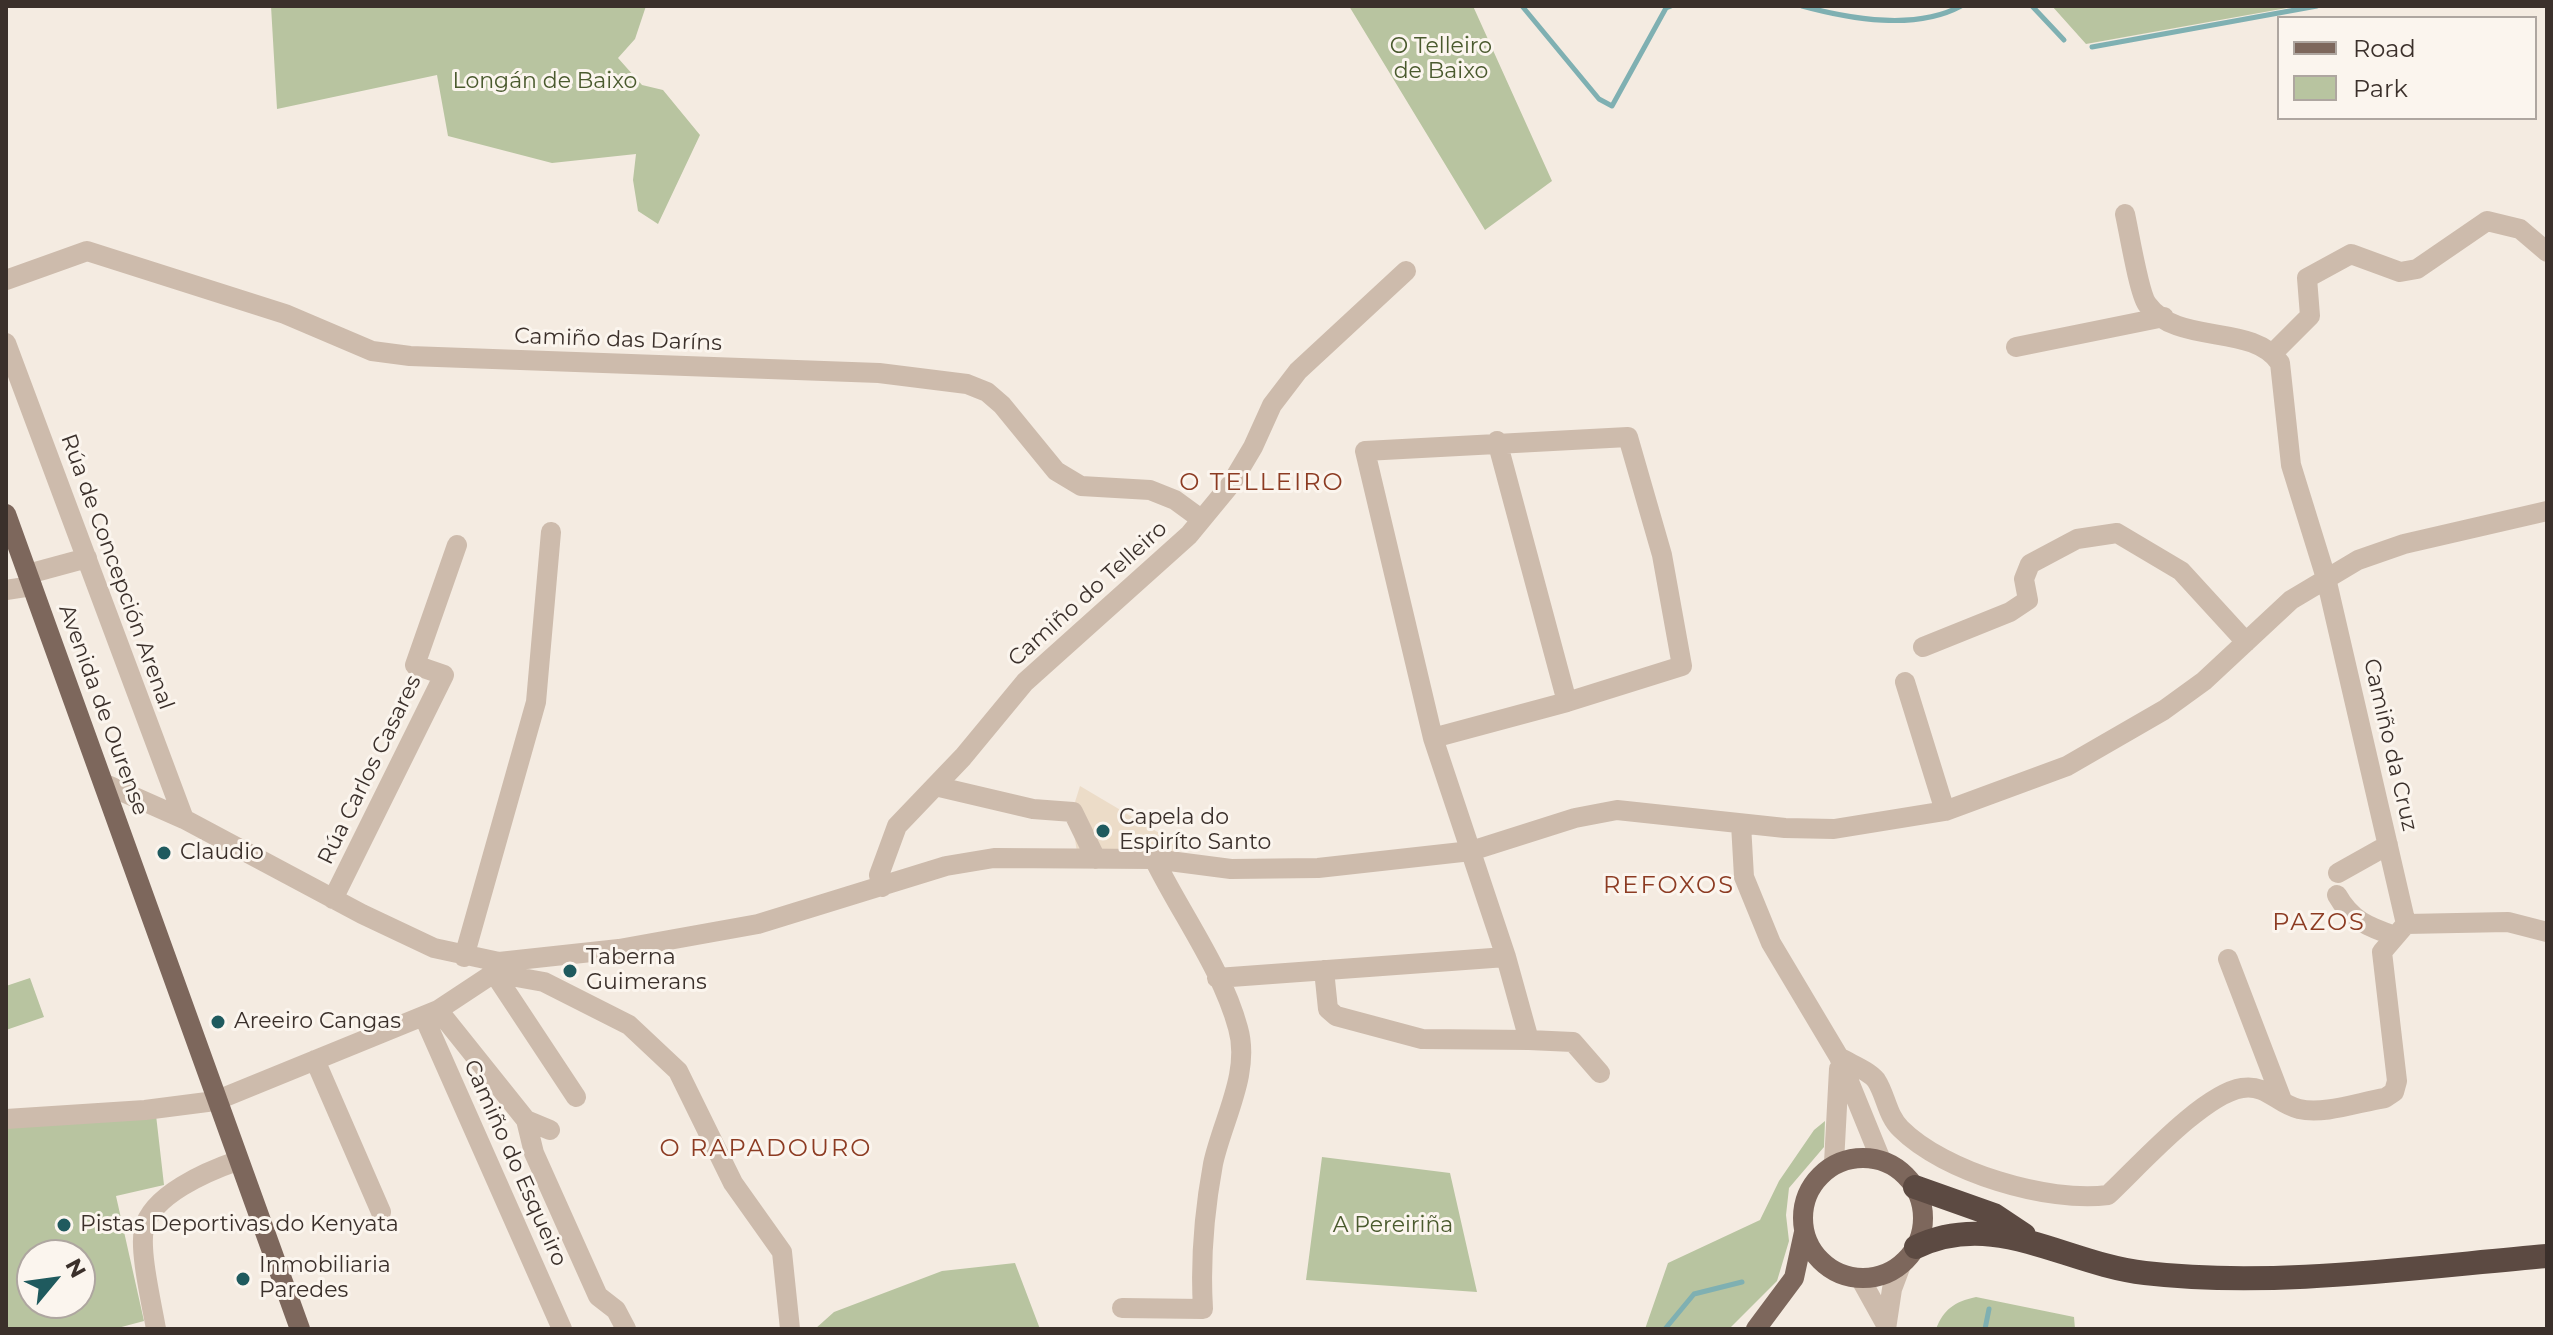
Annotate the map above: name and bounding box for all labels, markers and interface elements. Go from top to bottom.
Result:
legend [2277,16,2537,120]
park label: O Telleiro de Baixo [1390,34,1492,86]
text: Road [2353,34,2416,63]
park label: Longán de Baixo [453,69,637,95]
text: Park [2353,74,2408,103]
street label: Camiño das Daríns [514,323,722,357]
street label: Rúa de Concepción Arenal [55,431,179,713]
district label: O TELLEIRO [1179,469,1345,497]
street label: Camiño do Telleiro [1003,516,1173,672]
street label: Avenida de Ourense [53,601,153,819]
street label: Camiño da Cruz [2357,656,2423,834]
street label: Rúa Carlos Casares [313,671,427,869]
place label: Capela do Espiríto Santo [1119,805,1271,856]
marker: Capela do Espiríto Santo [1094,822,1112,840]
place label: Claudio [180,840,264,866]
marker: Claudio [155,844,173,862]
district label: REFOXOS [1603,872,1735,900]
district label: PAZOS [2272,909,2366,937]
place label: Taberna Guimerans [586,945,707,996]
marker: Taberna Guimerans [561,962,579,980]
place label: Areeiro Cangas [234,1009,401,1035]
marker: Areeiro Cangas [209,1013,227,1031]
street label: Camiño do Esqueiro [458,1056,572,1270]
district label: O RAPADOURO [660,1135,872,1163]
place label: Pistas Deportivas do Kenyata [80,1212,399,1238]
park label: A Pereiriña [1333,1213,1453,1239]
marker: Pistas Deportivas do Kenyata [55,1216,73,1234]
north arrow [16,1239,96,1319]
place label: Inmobiliaria Paredes [259,1253,391,1304]
text: N [60,1254,92,1282]
marker: Inmobiliaria Paredes [234,1270,252,1288]

